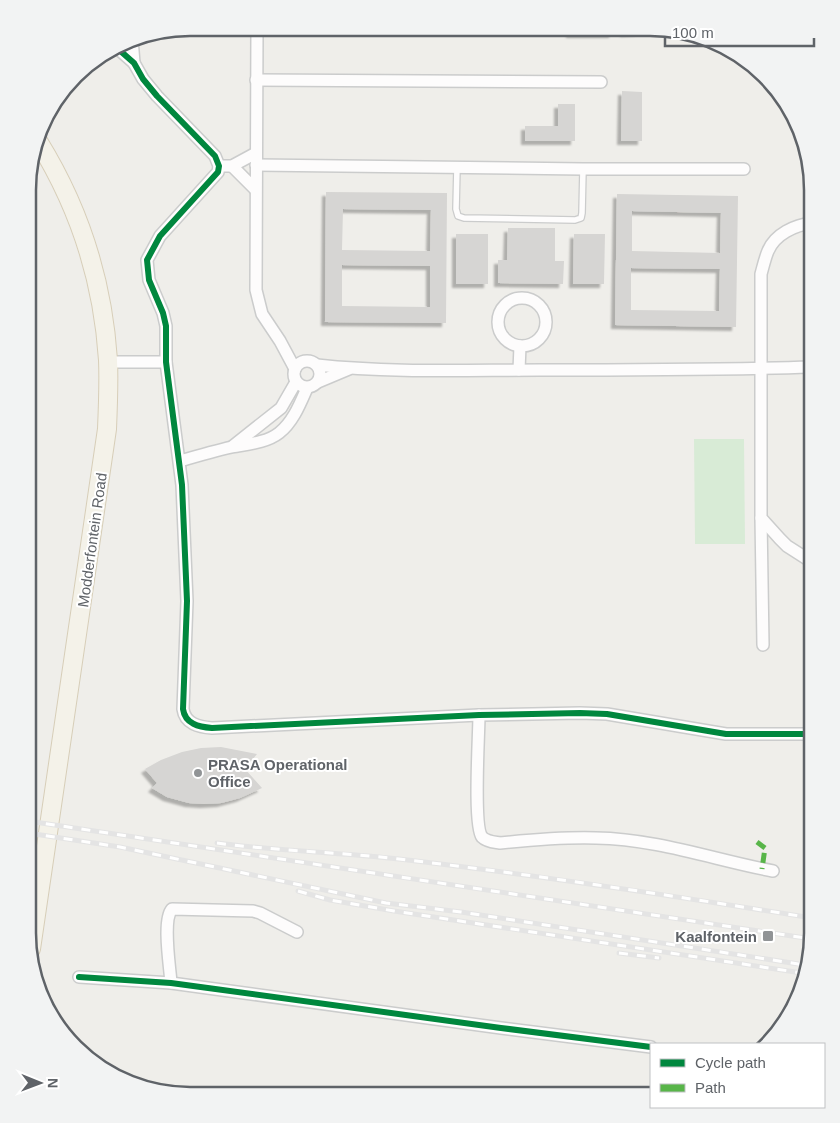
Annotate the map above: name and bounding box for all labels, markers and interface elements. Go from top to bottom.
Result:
scale bar [665,15,814,47]
text: 100 m [672,24,714,41]
street label: Modderfontein Road [74,472,110,608]
place label: PRASA Operational Office [208,756,347,790]
marker: PRASA Operational Office [192,767,204,779]
place label: Kaalfontein [675,928,757,945]
marker: Kaalfontein [761,929,775,943]
legend [650,1043,825,1108]
text: Cycle path [695,1054,766,1071]
north arrow [15,1058,65,1108]
text: N [45,1078,61,1088]
text: Path [695,1079,726,1096]

